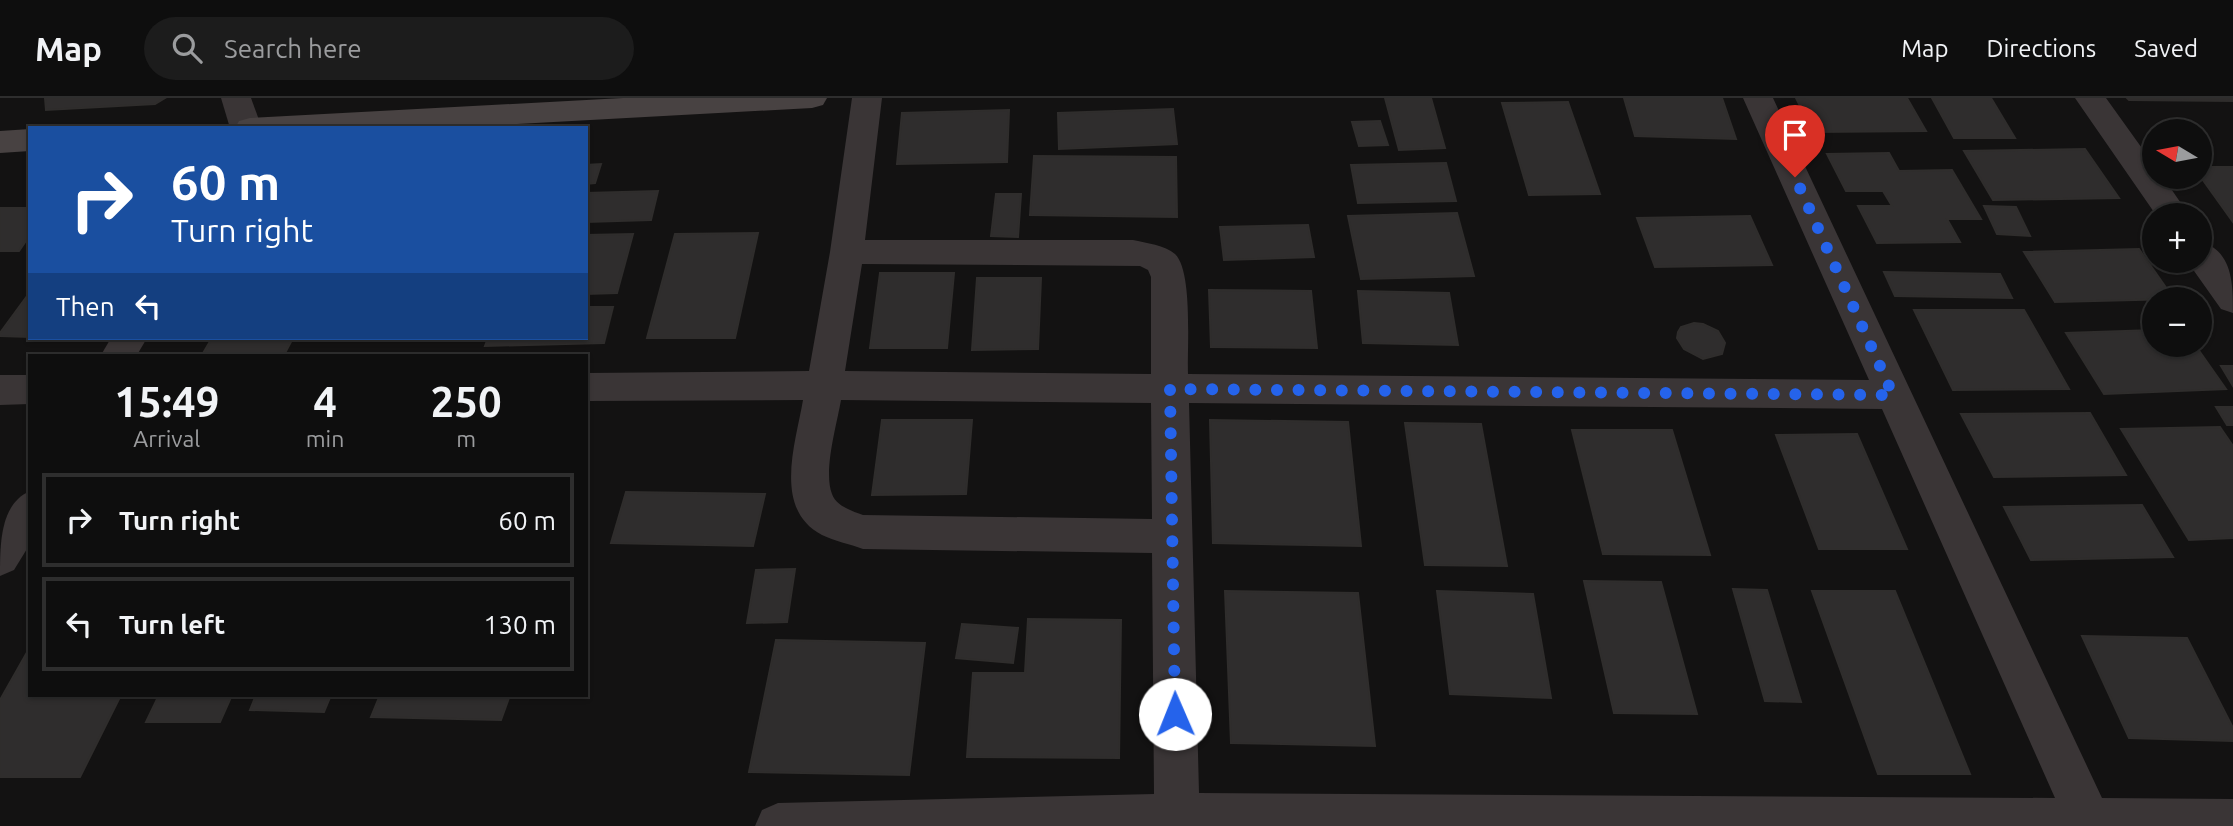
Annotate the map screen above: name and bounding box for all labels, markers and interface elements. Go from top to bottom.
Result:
search box [144,17,634,80]
icon: search [168,29,206,67]
text: Map [35,30,102,67]
text: Search here [224,34,362,63]
text: Map [1901,35,1948,62]
text: Directions [1986,35,2096,62]
text: Saved [2134,35,2198,62]
pin [1765,105,1825,177]
icon: arrive [1776,116,1814,154]
north arrow [2142,119,2212,189]
map controls [2142,119,2212,357]
icon: right [56,154,147,245]
text: 60 m [171,154,280,209]
button: + [2142,203,2212,273]
text: Turn right [171,212,313,248]
icon: left [129,287,167,325]
button: − [2142,287,2212,357]
text: Then [56,292,115,321]
text: 15:49 [114,378,219,425]
text: 4 [313,378,337,425]
text: 250 [431,378,502,425]
text: Arrival [133,426,200,451]
text: min [306,426,344,451]
text: m [456,426,476,451]
icon: right [60,501,98,539]
text: Turn right [119,506,240,535]
text: 60 m [498,506,556,535]
icon: left [60,605,98,643]
text: Turn left [119,610,225,639]
text: 130 m [484,610,556,639]
position arrow [1138,677,1212,751]

